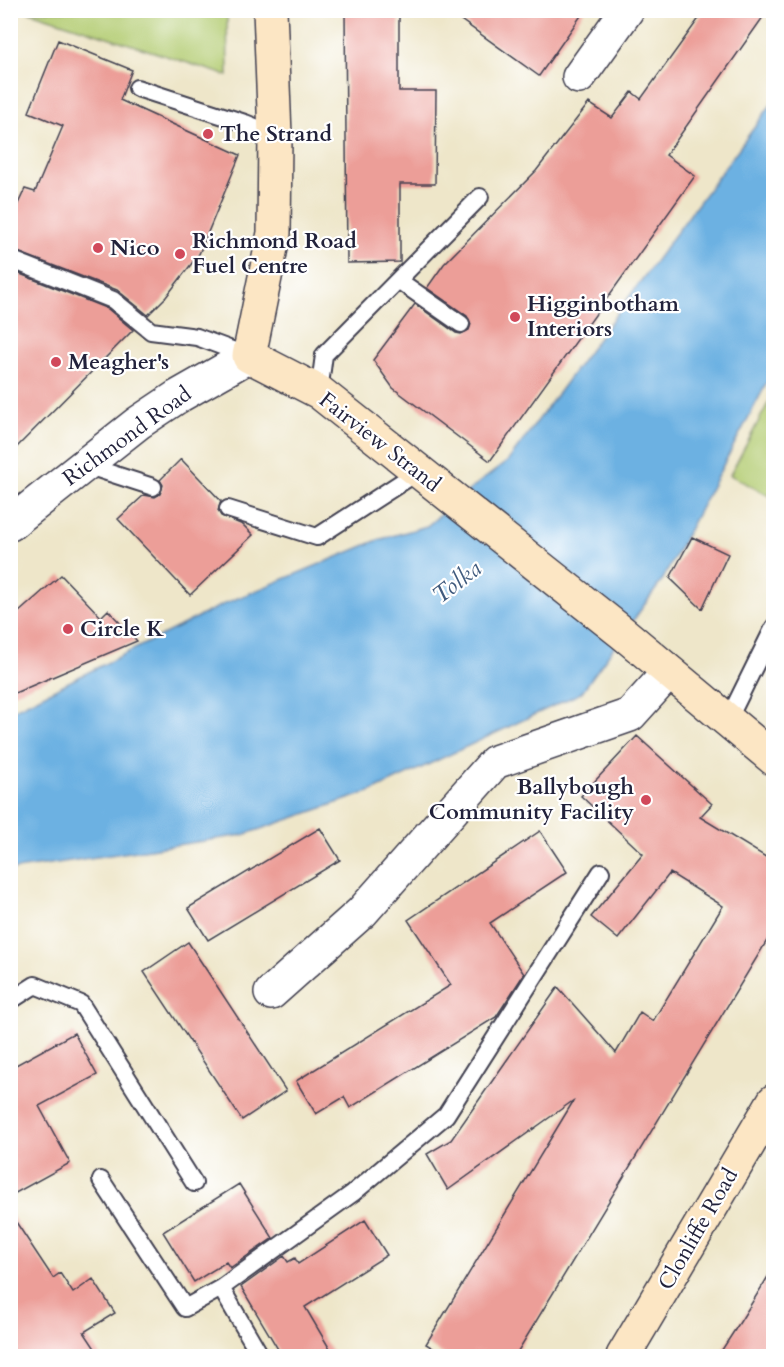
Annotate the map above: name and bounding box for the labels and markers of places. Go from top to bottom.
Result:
place label: The Strand [220,119,333,149]
marker: The Strand [201,127,215,141]
place label: Richmond Road Fuel Centre [192,226,357,281]
place label: Nico [110,233,160,263]
marker: Nico [91,241,105,255]
marker: Richmond Road Fuel Centre [173,247,187,261]
place label: Higginbotham Interiors [527,289,680,344]
marker: Higginbotham Interiors [508,310,522,324]
place label: Meagher's [68,347,169,377]
marker: Meagher's [49,355,63,369]
place label: Circle K [80,614,164,644]
marker: Circle K [61,622,75,636]
place label: Ballybough Community Facility [429,772,634,827]
marker: Ballybough Community Facility [639,793,653,807]

